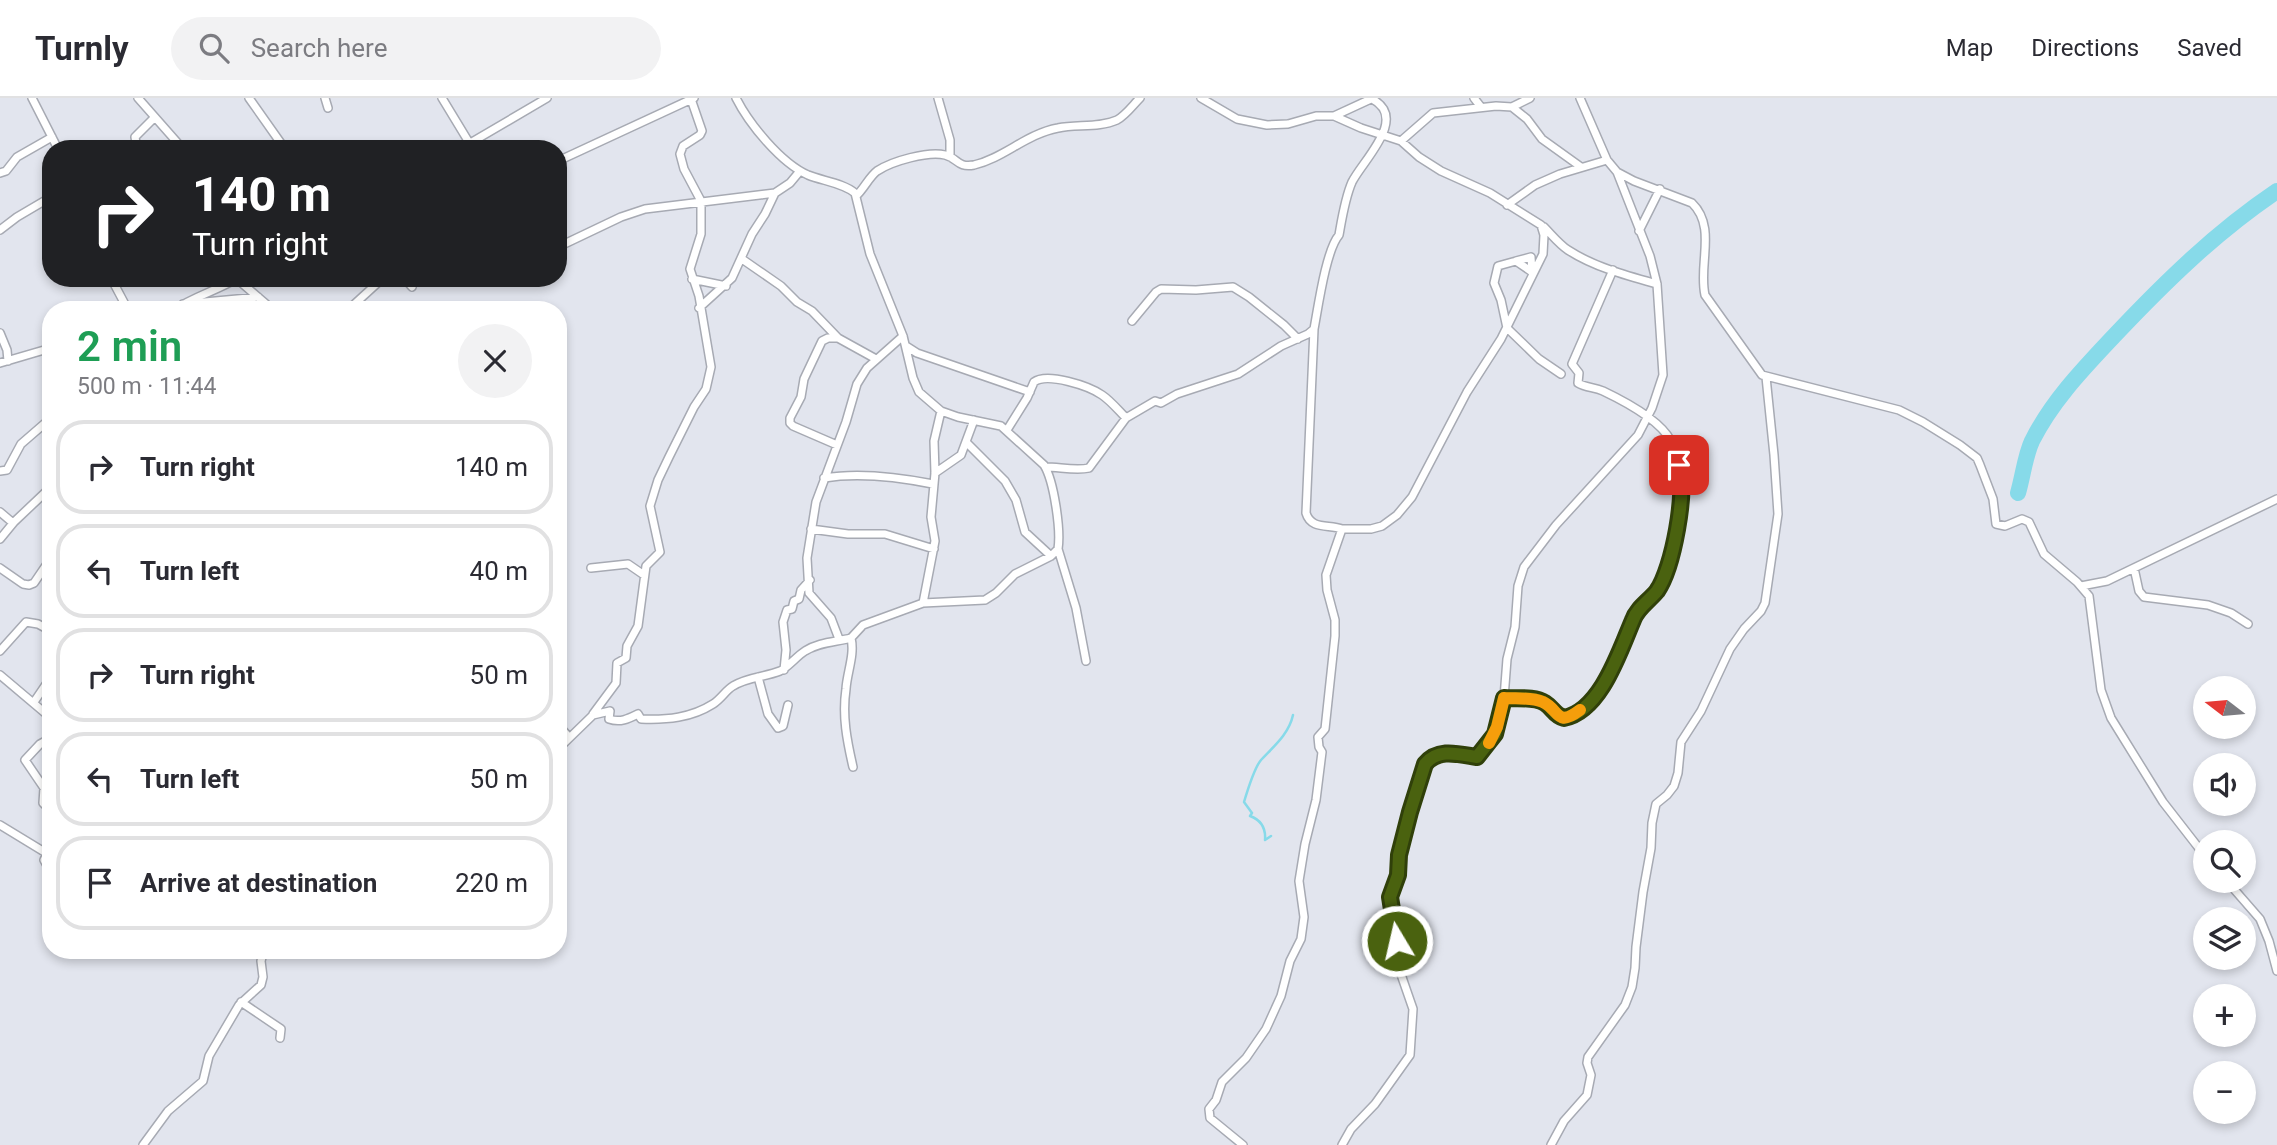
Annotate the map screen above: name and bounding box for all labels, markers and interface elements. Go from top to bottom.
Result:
search box [171,17,661,80]
text: Turnly [35,29,129,68]
icon: search [195,29,233,67]
text: Search here [251,33,387,63]
text: Map [1946,34,1993,62]
text: Directions [2031,34,2139,62]
text: Saved [2177,34,2242,62]
text: 140 m [192,166,331,223]
icon: right [77,168,168,259]
text: Turn right [192,225,328,263]
text: 2 min [77,322,182,371]
button: close [458,324,532,398]
text: 500 m · 11:44 [77,373,216,400]
pin [1649,435,1709,495]
icon: arrive [1660,446,1698,484]
icon: right [81,448,119,486]
text: Turn right [140,452,255,482]
text: 140 m [455,452,528,482]
icon: left [81,552,119,590]
text: Turn left [140,556,239,586]
text: 40 m [470,556,528,586]
icon: right [81,656,119,694]
text: Turn right [140,660,255,690]
text: 50 m [470,660,528,690]
north arrow [2193,676,2256,738]
map controls [2193,676,2256,1124]
button: sound [2193,753,2256,816]
icon: left [81,760,119,798]
text: Turn left [140,764,239,794]
text: 50 m [470,764,528,794]
button: search [2193,830,2256,893]
icon: arrive [81,864,119,902]
text: Arrive at destination [140,868,377,898]
text: 220 m [455,868,528,898]
position arrow [1360,904,1434,978]
button: layers [2193,907,2256,970]
button: + [2193,984,2256,1047]
button: − [2193,1061,2256,1124]

